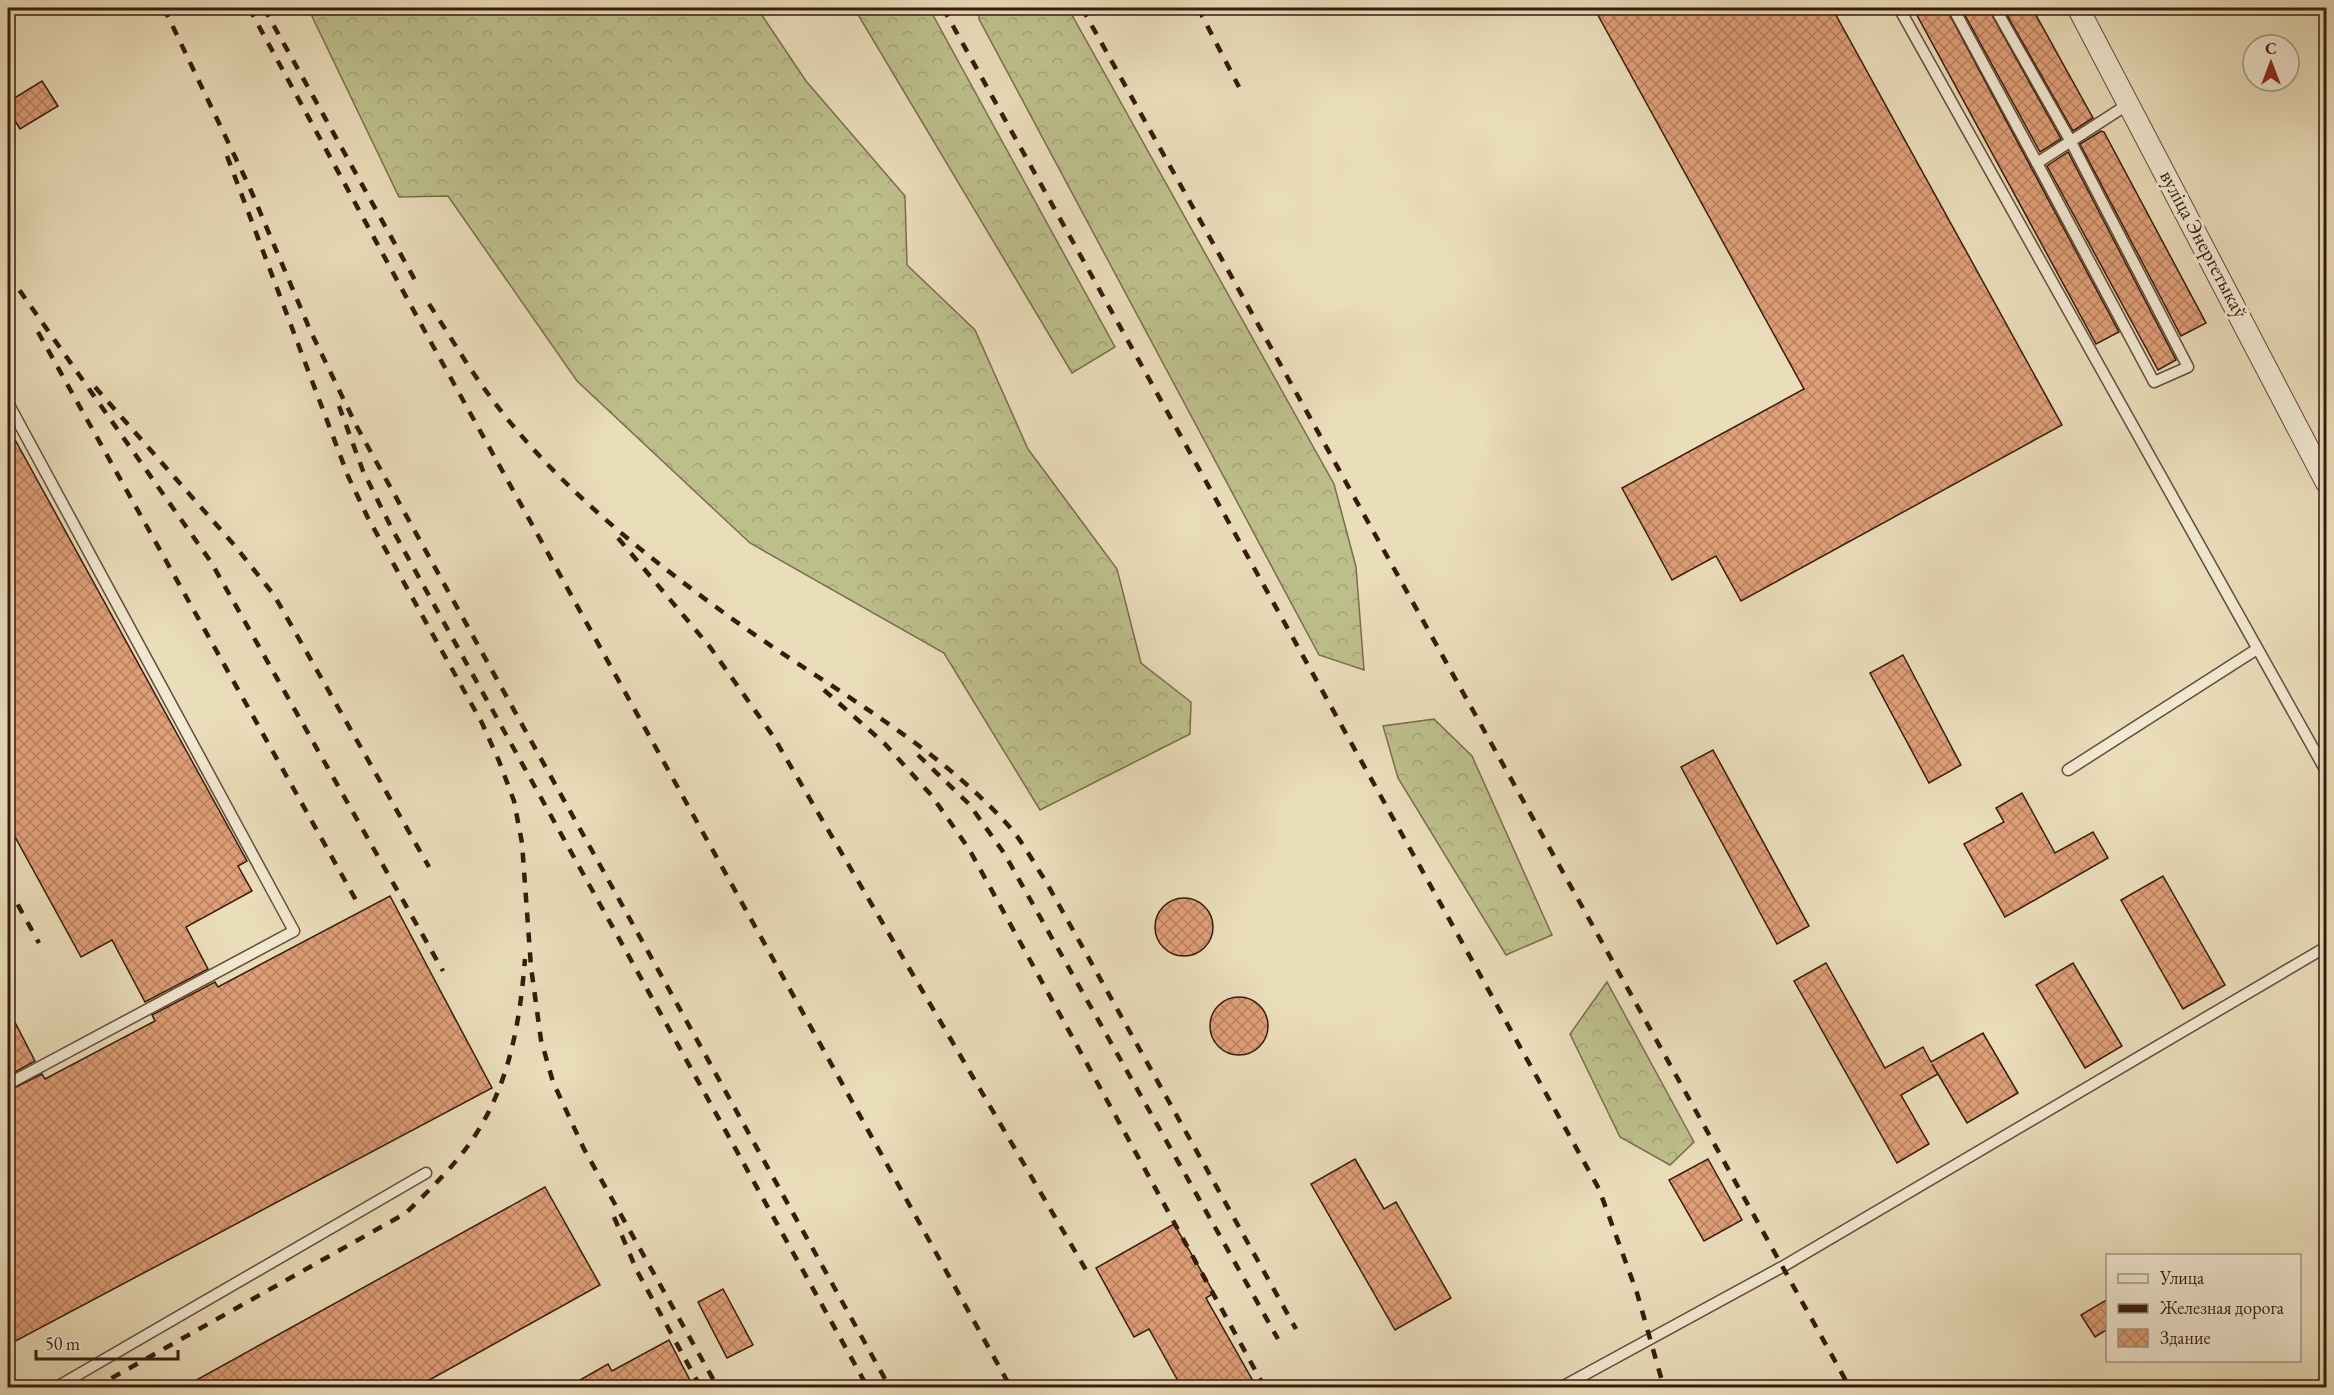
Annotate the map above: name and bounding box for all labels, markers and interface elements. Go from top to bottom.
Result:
north arrow [2241,33,2301,93]
text: С [2265,38,2277,59]
street label: вуліца Энергетыкаў [2154,165,2255,323]
legend [2106,1254,2301,1362]
text: Улица [2159,1266,2205,1289]
text: Железная дорога [2159,1296,2285,1319]
scale bar [36,1323,178,1361]
text: Здание [2160,1326,2210,1349]
text: 50 m [45,1332,80,1355]

